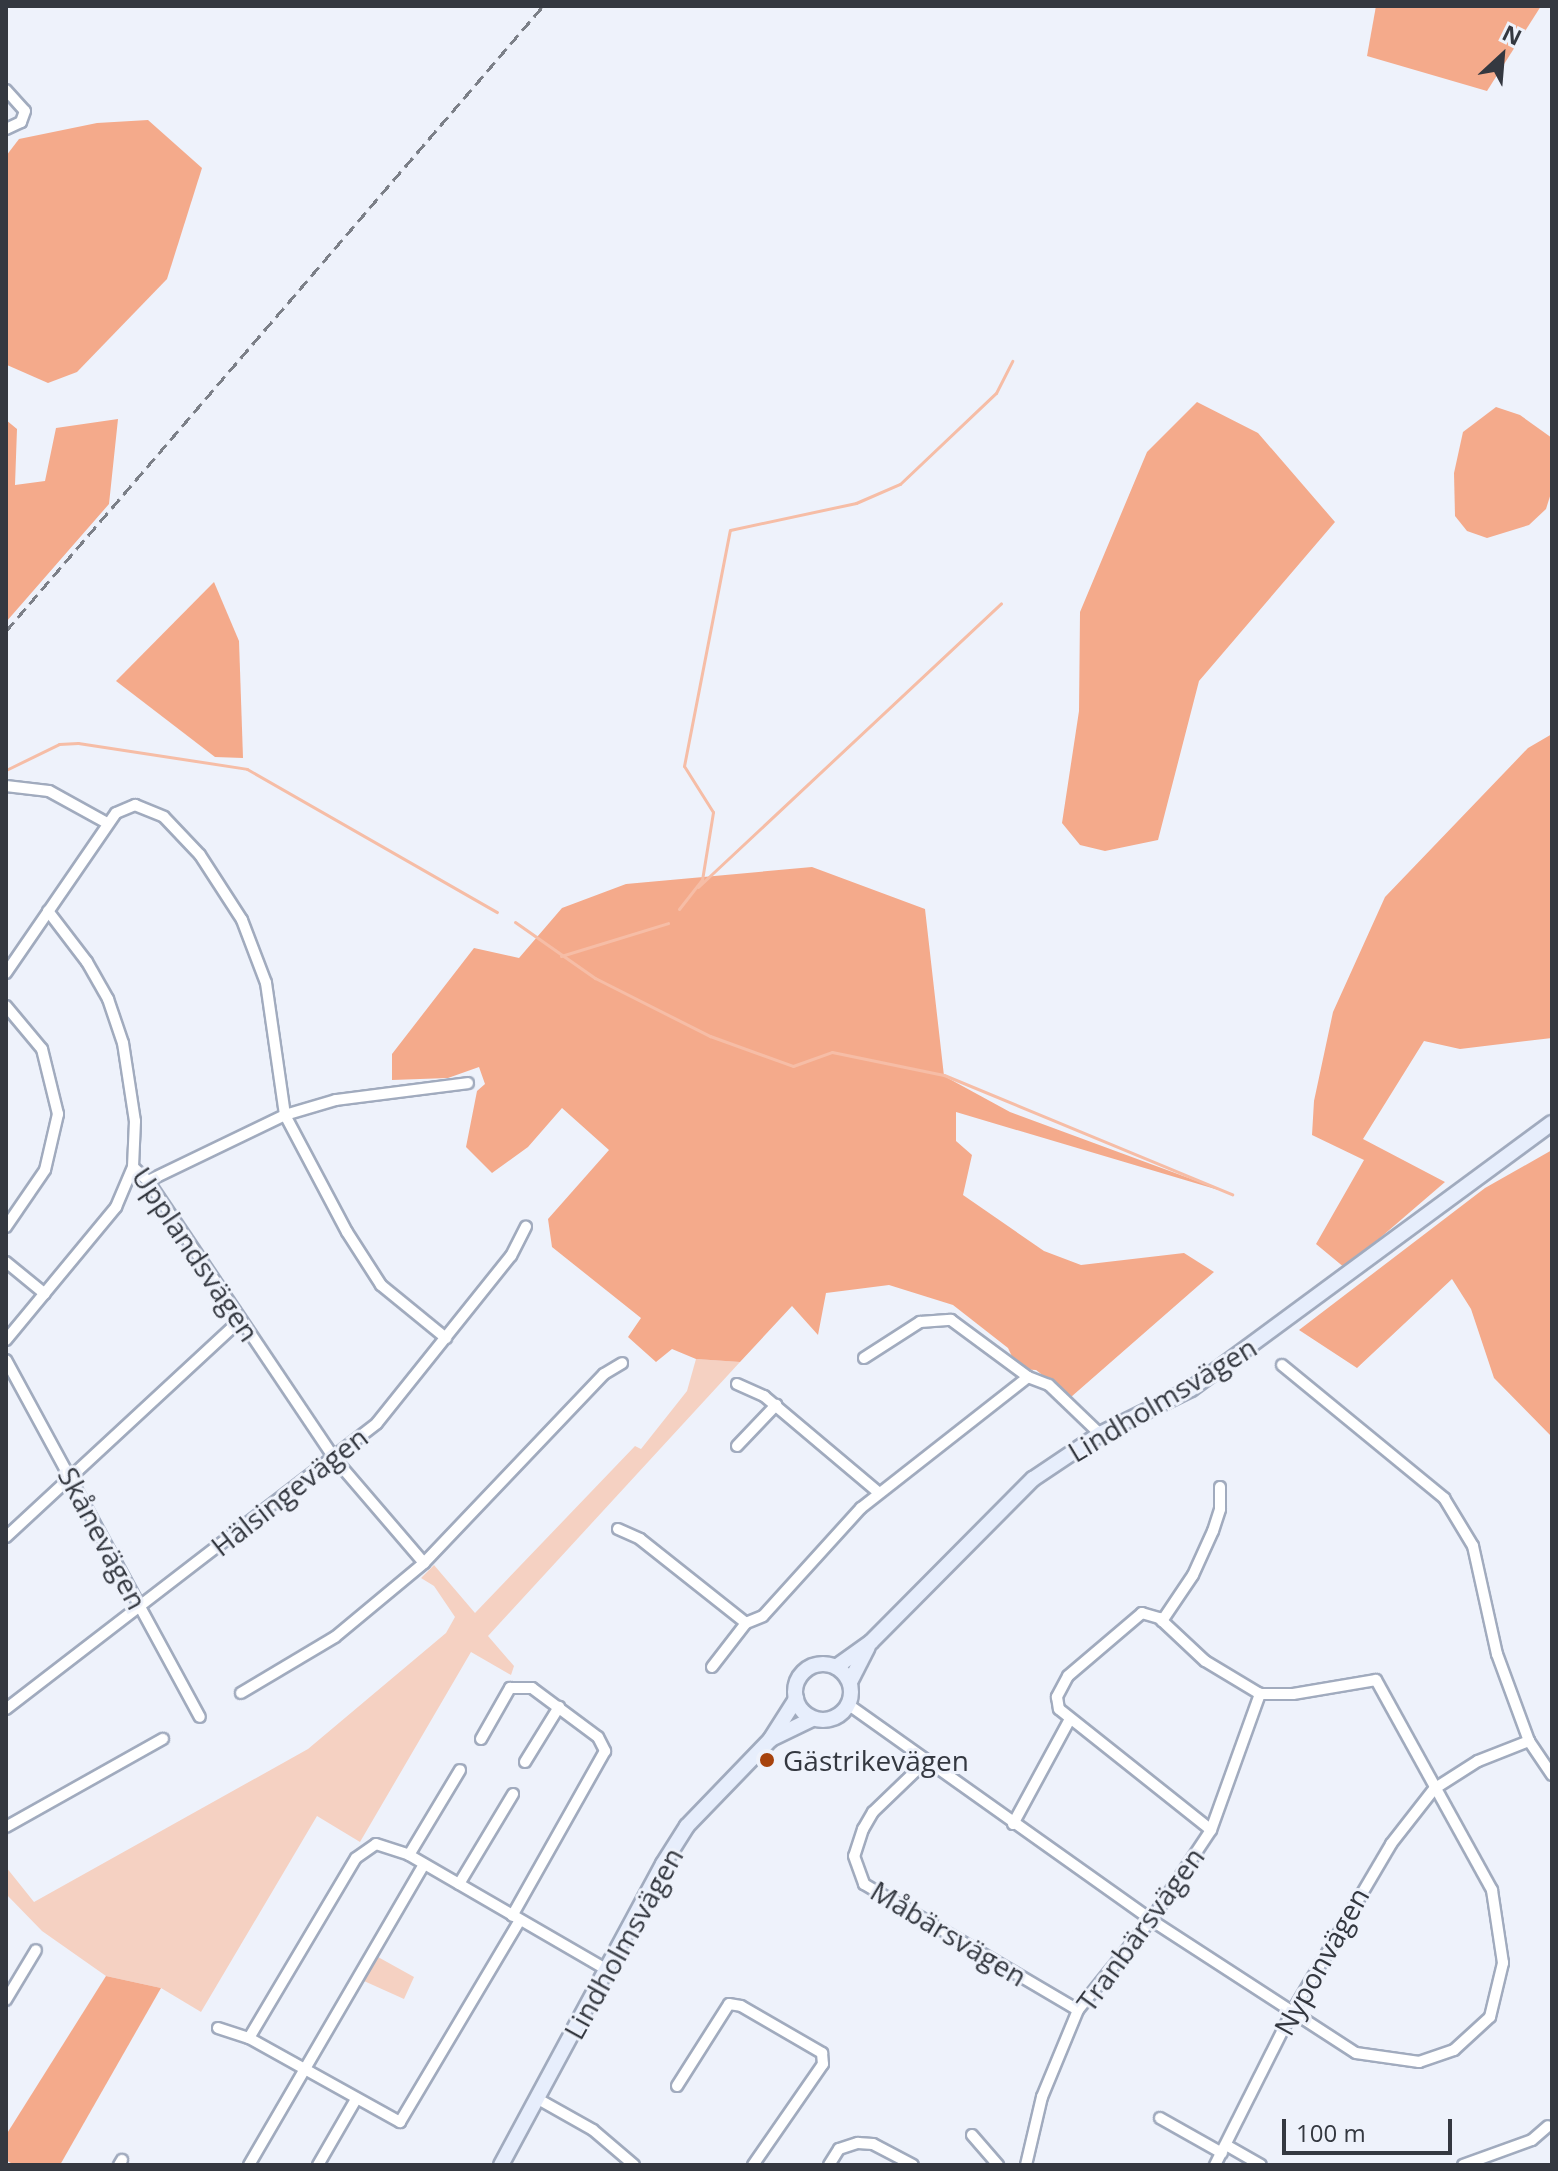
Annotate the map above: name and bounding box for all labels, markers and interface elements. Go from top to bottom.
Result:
north arrow [1462,16,1542,96]
text: N [1498,17,1527,52]
street label: Upplandsvägen [125,1161,267,1347]
street label: Lindholmsvägen [1062,1329,1262,1469]
street label: Hälsingevägen [204,1419,374,1563]
street label: Skånevägen [52,1461,154,1615]
place label: Gästrikevägen [783,1743,969,1777]
marker: Gästrikevägen [758,1751,776,1769]
street label: Tranbärsvägen [1069,1840,1211,2018]
street label: Lindholmsvägen [556,1841,690,2045]
street label: Måbärsvägen [865,1873,1033,1993]
street label: Nyponvägen [1267,1881,1375,2041]
scale bar [1286,2103,1456,2153]
text: 100 m [1296,2116,1366,2149]

